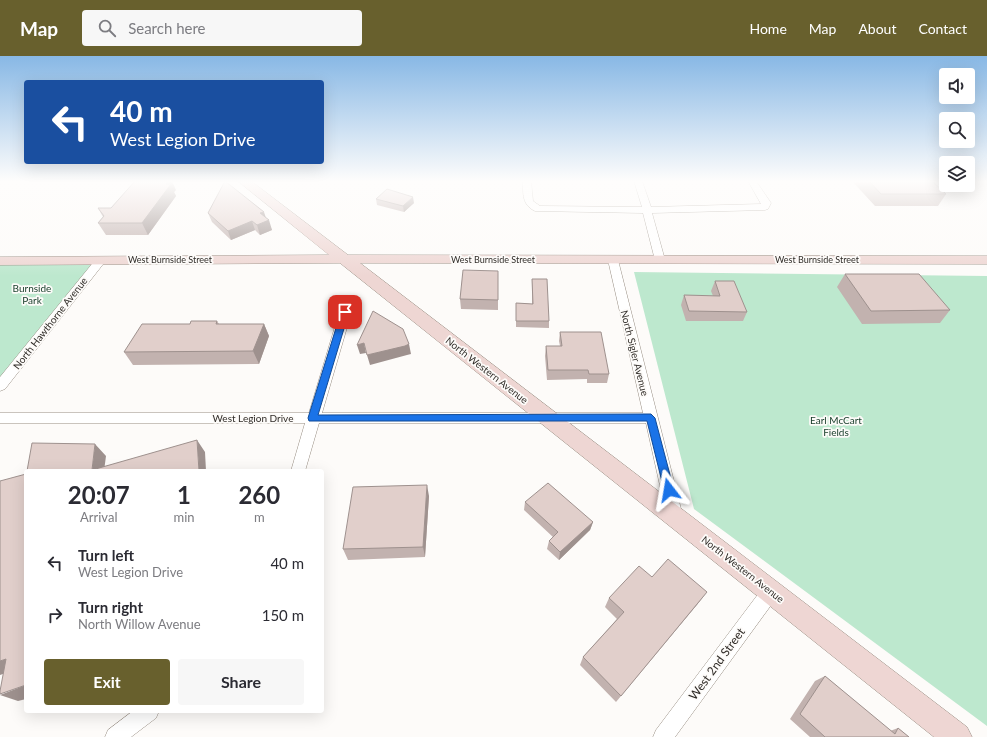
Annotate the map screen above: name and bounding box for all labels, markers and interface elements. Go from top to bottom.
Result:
search box [82,10,362,46]
text: Map [20,17,58,40]
icon: search [96,17,118,39]
text: Search here [128,19,206,37]
text: Home [749,20,787,37]
text: Map [809,20,836,37]
text: About [858,20,896,37]
text: Contact [918,20,967,37]
map controls [939,68,975,192]
button: sound [939,68,975,104]
text: 40 m [110,94,173,128]
icon: left [44,96,96,148]
button: search [939,112,975,148]
text: West Legion Drive [110,128,256,150]
button: layers [939,156,975,192]
street label: West Burnside Street [128,254,213,265]
street label: West Burnside Street [451,254,536,265]
street label: West Burnside Street [775,254,860,265]
street label: North Hawthorne Avenue [10,275,90,371]
park label: Burnside Park [13,282,51,306]
pin [328,295,362,329]
icon: arrive [334,301,356,323]
street label: North Sigler Avenue [619,309,651,397]
street label: North Western Avenue [443,334,531,406]
street label: West Legion Drive [213,412,293,424]
park label: Earl McCart Fields [810,414,862,438]
position arrow [648,469,690,511]
text: 20:07 [68,480,130,509]
text: 1 [177,480,191,509]
text: 260 [238,480,280,509]
text: Arrival [80,509,117,525]
text: min [174,509,195,525]
text: m [254,509,265,525]
street label: North Western Avenue [699,533,787,605]
text: Turn left [78,546,134,564]
icon: left [44,552,66,574]
text: 40 m [270,554,304,572]
text: West Legion Drive [78,564,183,580]
text: Turn right [78,598,143,616]
icon: right [44,604,66,626]
text: 150 m [262,606,304,624]
text: North Willow Avenue [78,616,201,632]
street label: West 2nd Street [685,624,748,703]
button: Exit [44,659,170,705]
button: Share [178,659,304,705]

